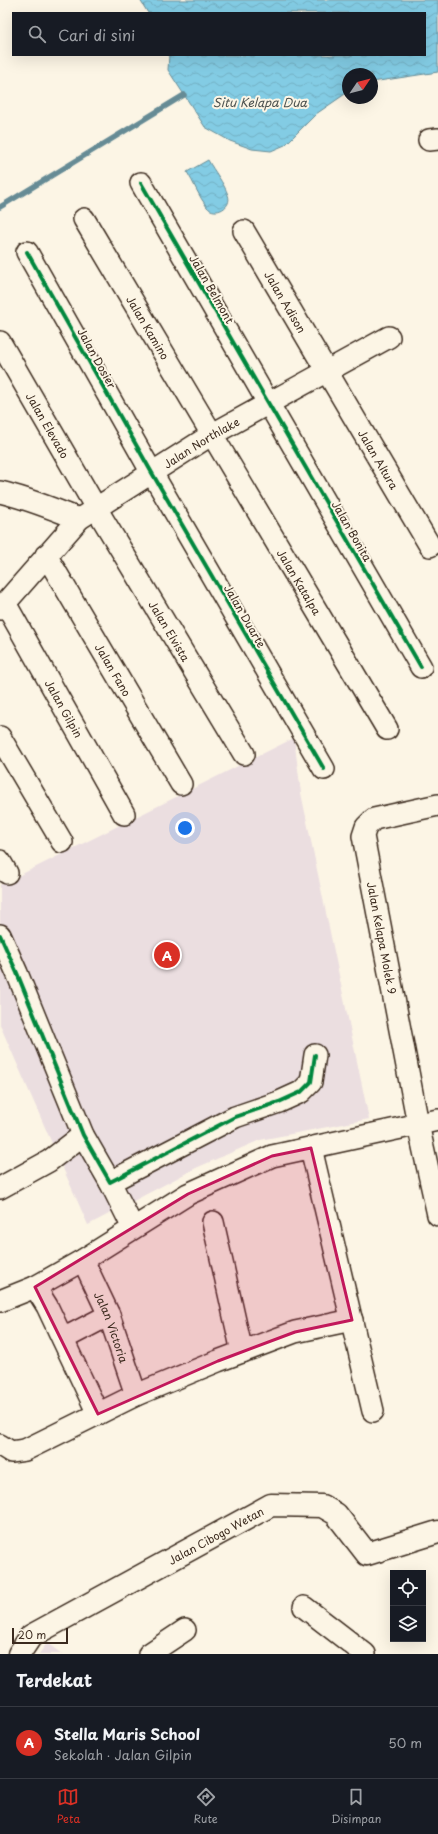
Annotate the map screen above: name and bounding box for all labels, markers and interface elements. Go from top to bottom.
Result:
search box [12,12,426,56]
icon: search [26,23,48,45]
text: Cari di sini [58,23,135,46]
north arrow [342,68,378,104]
water label: Situ Kelapa Dua [213,93,308,111]
street label: Jalan Belmont [185,251,239,327]
street label: Jalan Adison [261,267,311,336]
street label: Jalan Kamino [123,292,174,363]
street label: Jalan Dosier [73,325,121,391]
street label: Jalan Elevado [22,389,74,461]
street label: Jalan Northlake [160,413,242,472]
street label: Jalan Altura [354,426,403,493]
street label: Jalan Bonita [328,497,376,565]
street label: Jalan Katalpa [273,546,326,618]
street label: Jalan Duarte [220,581,270,651]
street label: Jalan Elvista [145,597,195,664]
street label: Jalan Fano [91,640,136,699]
street label: Jalan Gilpin [41,676,88,741]
your location [175,818,195,838]
street label: Jalan Kelapa Molek 9 [363,880,401,995]
pin: A [154,940,180,970]
street label: Jalan Victoria [90,1288,133,1365]
street label: Jalan Cibogo Wetan [165,1502,267,1568]
map controls [390,1570,426,1642]
button: locate [390,1570,426,1606]
button: layers [390,1606,426,1642]
scale bar [12,1626,68,1645]
text: 20 m [18,1626,46,1643]
text: Terdekat [16,1667,92,1693]
text: Stella Maris School [54,1722,200,1745]
text: A [24,1733,34,1752]
text: 50 m [388,1733,422,1752]
text: Sekolah · Jalan Gilpin [54,1745,192,1764]
tab: Peta [57,1786,80,1827]
tab: Rute [194,1786,218,1827]
tab: Disimpan [331,1786,381,1827]

